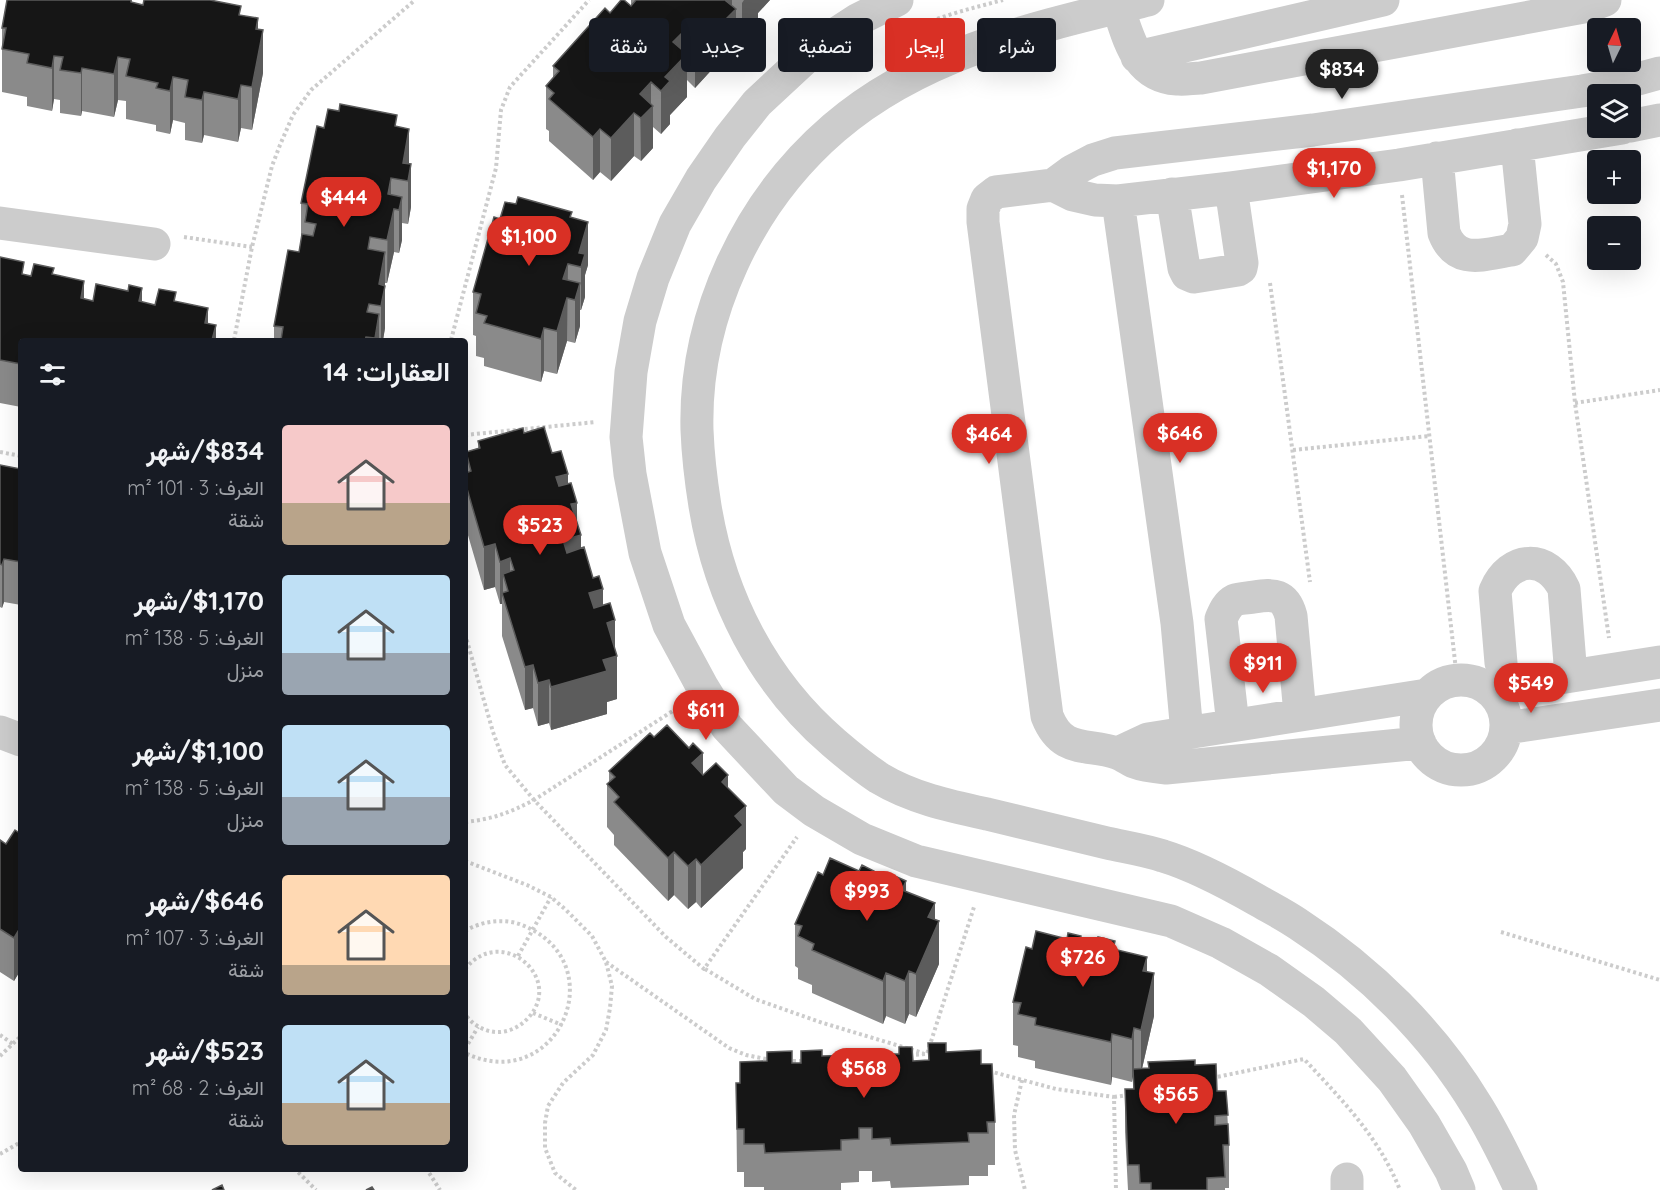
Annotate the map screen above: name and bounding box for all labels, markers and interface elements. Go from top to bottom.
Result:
chip: شقة [589,18,669,72]
chip: جديد [681,18,766,72]
chip: تصفية [778,18,873,72]
chip: إيجار [885,18,965,72]
chip: شراء [977,18,1056,72]
north arrow [1587,18,1641,72]
map controls [1587,18,1641,270]
pin: $834 [1306,49,1378,100]
text: $834 [1319,56,1365,81]
button: layers [1587,84,1641,138]
pin: $1,170 [1285,148,1383,199]
button: + [1587,150,1641,204]
text: $1,170 [1307,155,1361,180]
pin: $444 [308,177,380,228]
text: $444 [320,184,368,209]
pin: $1,100 [480,216,578,267]
button: − [1587,216,1641,270]
text: $1,100 [501,223,557,248]
text: العقارات: 14 [323,355,450,388]
icon: filters [36,358,69,391]
pin: $646 [1144,413,1216,464]
pin: $464 [953,414,1025,465]
text: $646 [1157,420,1203,445]
text: $464 [966,421,1012,446]
text: $834/شهر [146,434,264,467]
icon: home [330,449,402,521]
text: الغرف: 3 · 101 m² [127,475,264,500]
pin: $523 [504,505,576,556]
text: شقة [228,507,264,532]
text: $523 [517,512,563,537]
text: $1,170/شهر [134,584,264,617]
icon: home [330,599,402,671]
text: الغرف: 5 · 138 m² [125,625,264,650]
pin: $911 [1227,643,1299,694]
text: $911 [1244,650,1282,675]
text: منزل [227,657,264,682]
pin: $549 [1495,663,1567,714]
text: $549 [1508,670,1554,695]
pin: $611 [670,690,742,741]
text: $611 [687,697,725,722]
text: $1,100/شهر [132,734,264,767]
icon: home [330,749,402,821]
text: الغرف: 5 · 138 m² [125,775,264,800]
text: منزل [227,807,264,832]
pin: $993 [831,871,903,922]
text: $993 [844,878,890,903]
text: $646/شهر [146,884,264,917]
icon: home [330,899,402,971]
text: الغرف: 3 · 107 m² [125,925,264,950]
pin: $726 [1047,937,1119,988]
text: $726 [1060,944,1106,969]
text: شقة [228,957,264,982]
text: $523/شهر [146,1034,264,1067]
pin: $568 [828,1048,900,1099]
icon: home [330,1049,402,1121]
text: $568 [841,1055,887,1080]
pin: $565 [1140,1074,1212,1125]
text: الغرف: 2 · 68 m² [132,1075,264,1100]
text: $565 [1153,1081,1199,1106]
text: شقة [228,1107,264,1132]

